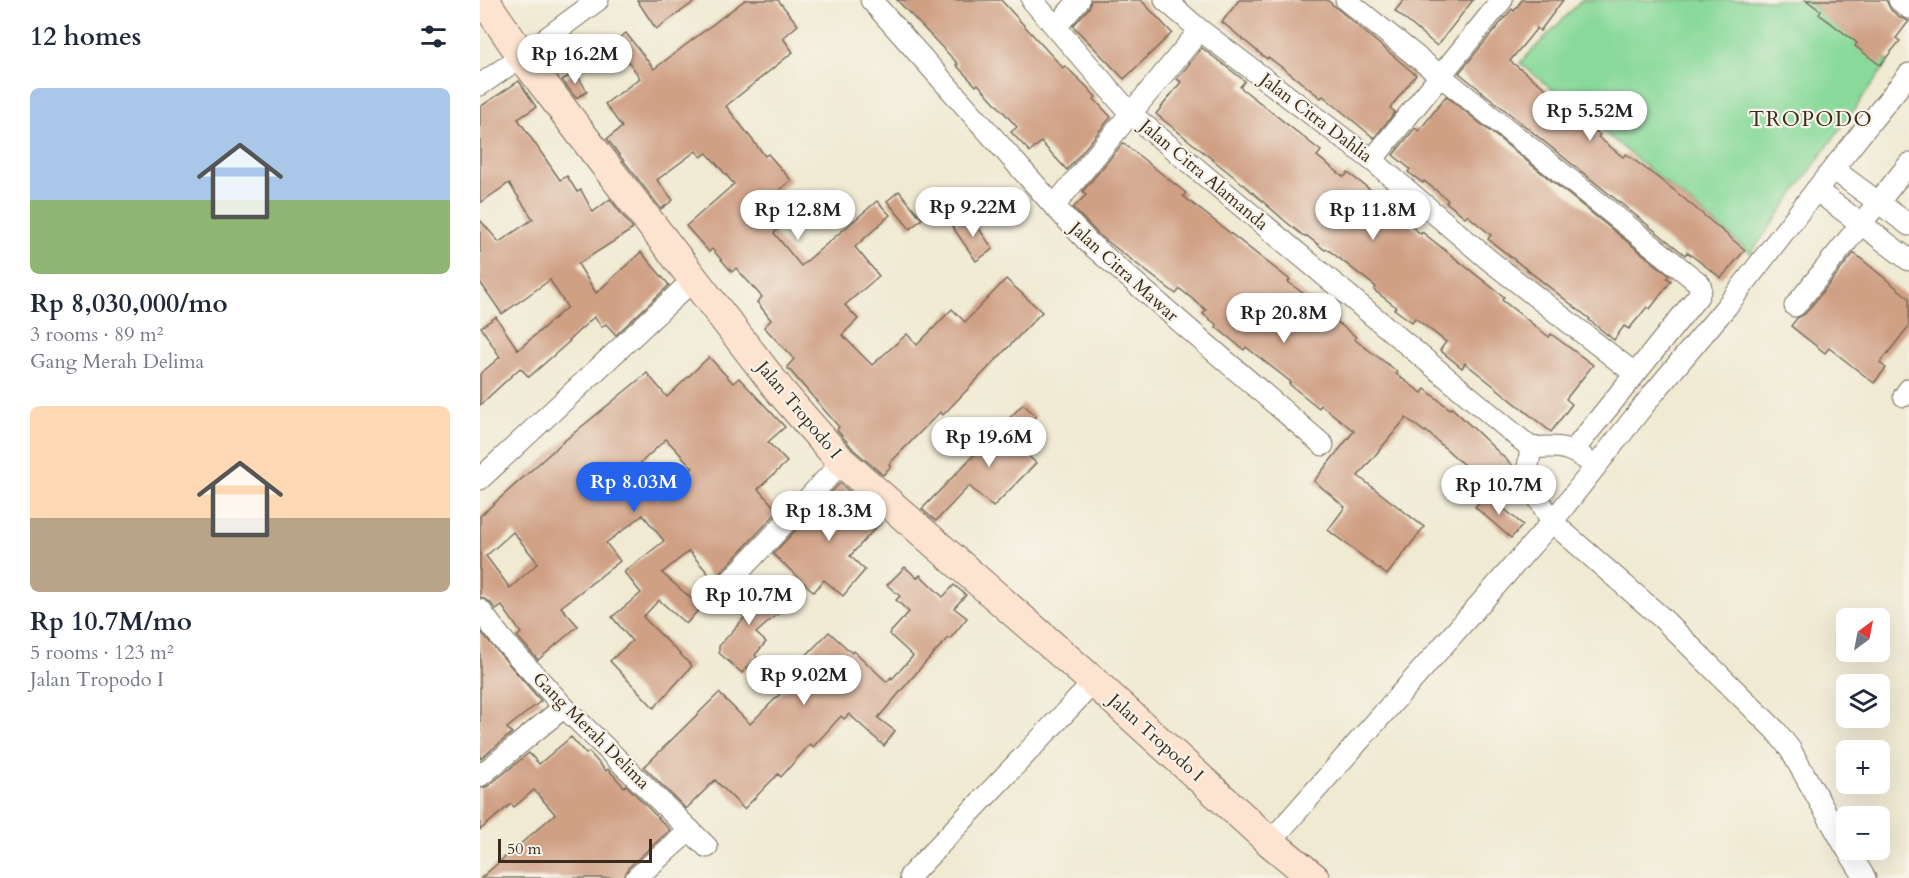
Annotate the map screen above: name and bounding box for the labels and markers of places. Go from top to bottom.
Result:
pin: Rp 16.2M [513,34,637,85]
pin: Rp 5.52M [1528,91,1652,142]
pin: Rp 9.22M [911,187,1035,238]
pin: Rp 12.8M [736,190,860,241]
pin: Rp 11.8M [1311,190,1435,241]
pin: Rp 20.8M [1222,293,1346,344]
pin: Rp 19.6M [927,417,1051,468]
pin: Rp 8.03M [572,462,696,513]
pin: Rp 10.7M [1437,465,1561,516]
pin: Rp 18.3M [767,491,891,542]
pin: Rp 10.7M [687,575,811,626]
pin: Rp 9.02M [742,655,866,706]

